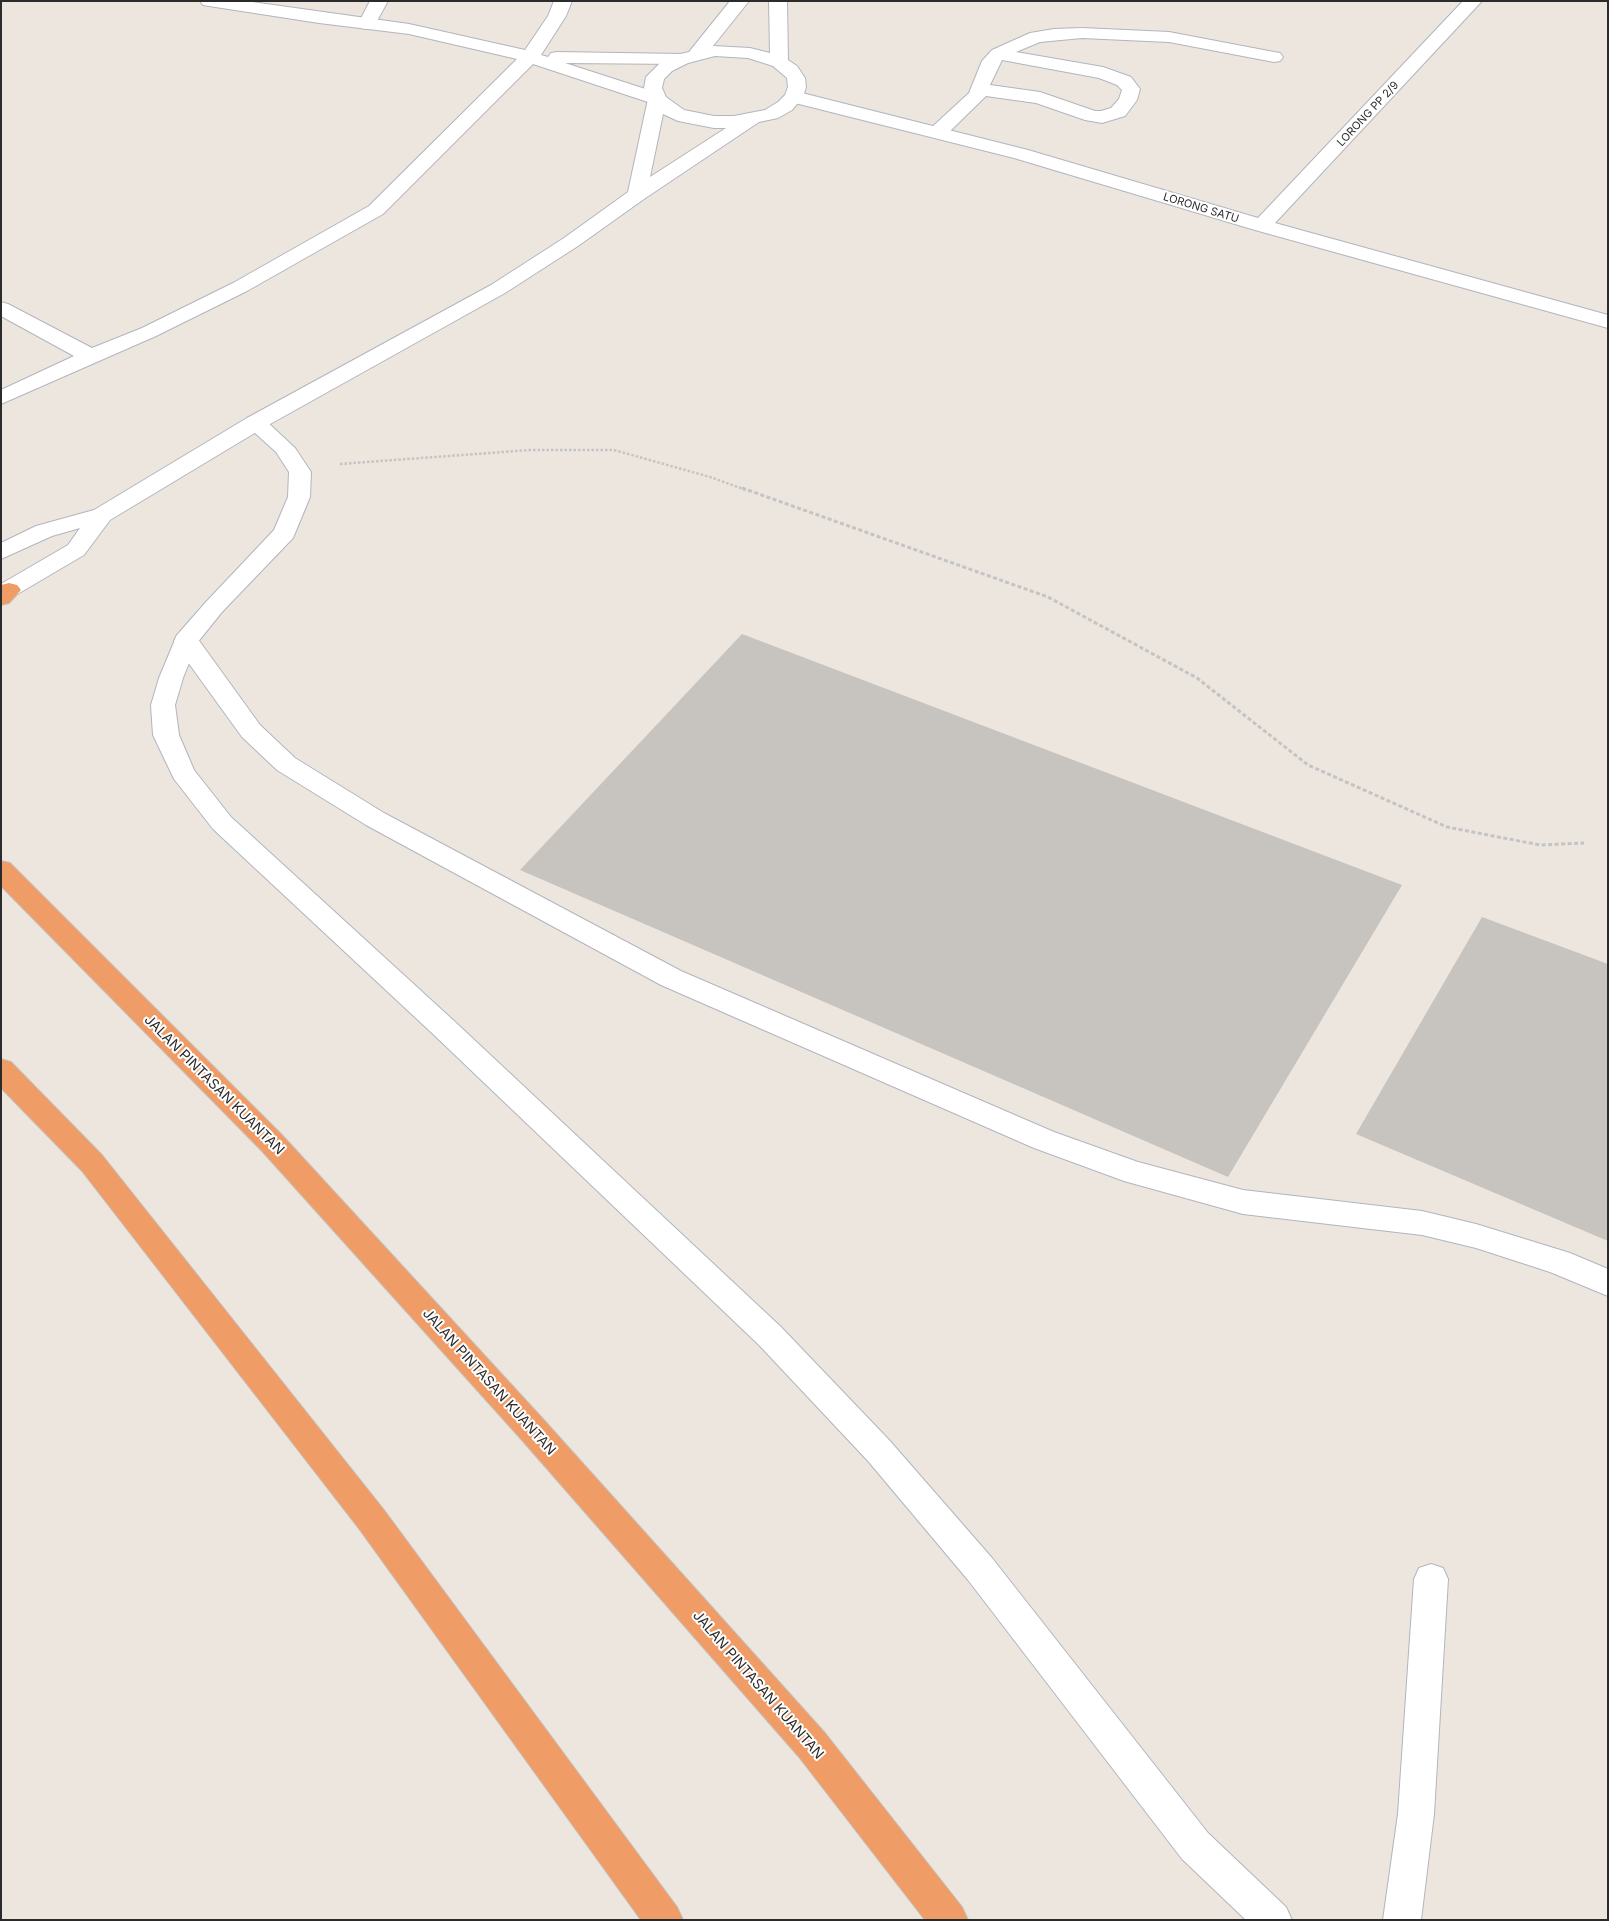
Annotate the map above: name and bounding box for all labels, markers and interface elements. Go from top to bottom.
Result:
street label: LORONG PP 2/9 [1335,79,1401,149]
street label: LORONG SATU [1162,190,1240,226]
street label: JALAN PINTASAN KUANTAN [140,1011,288,1159]
street label: JALAN PINTASAN KUANTAN [419,1305,559,1459]
street label: JALAN PINTASAN KUANTAN [689,1607,827,1763]

